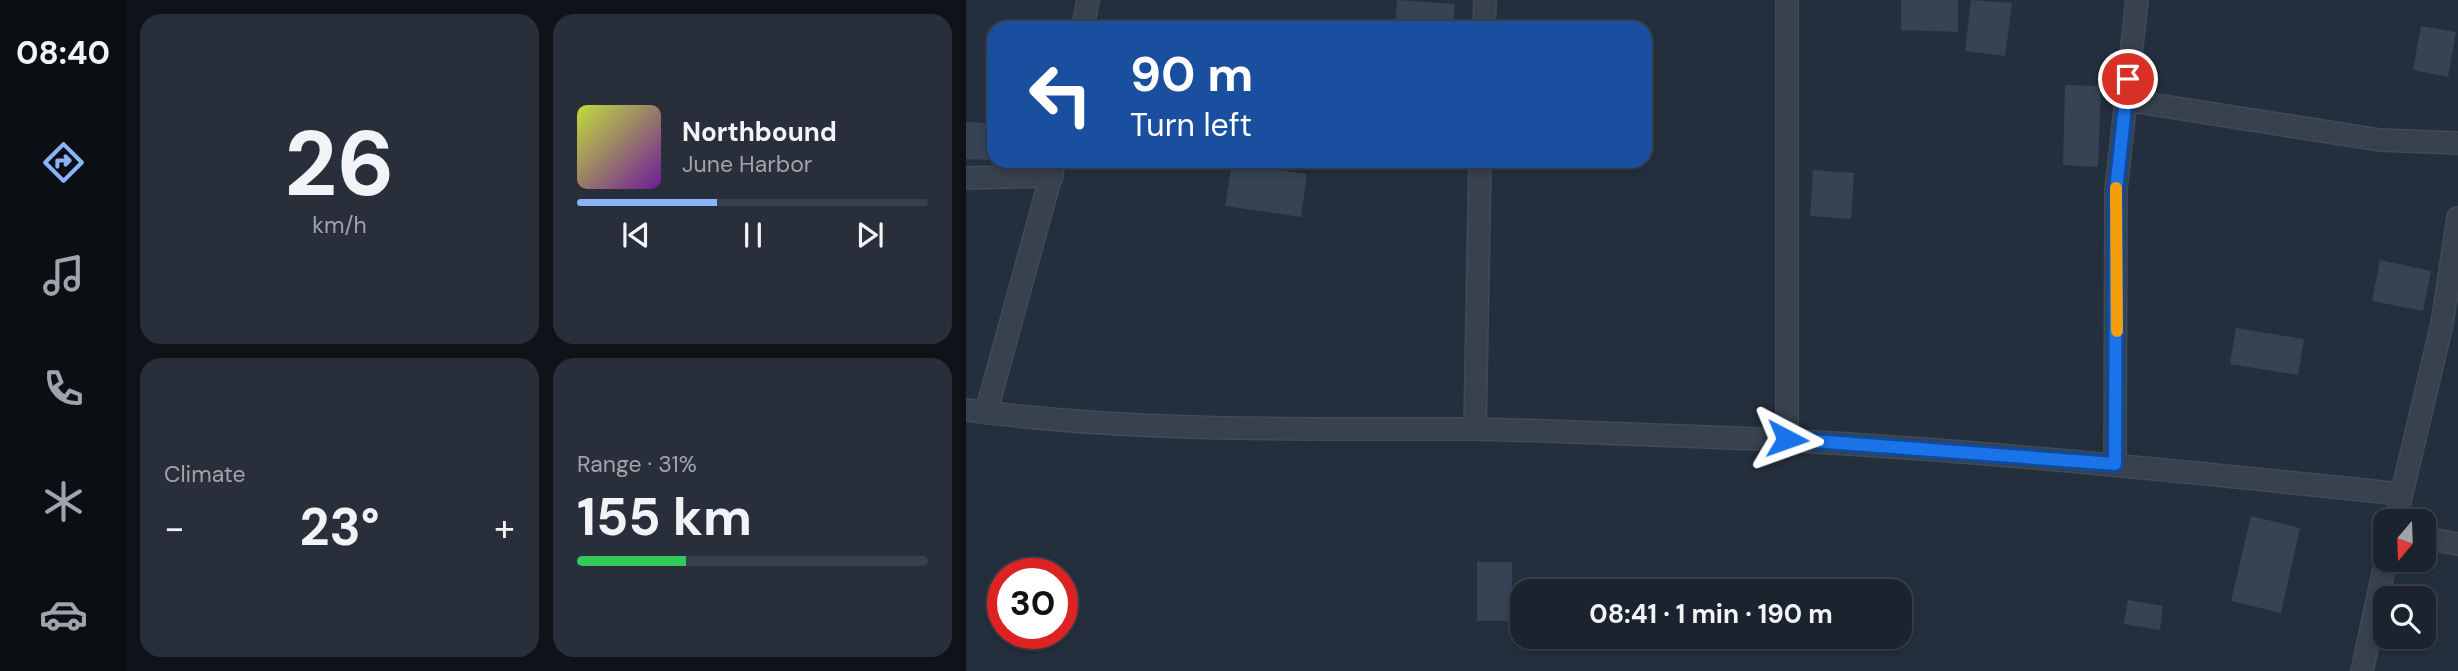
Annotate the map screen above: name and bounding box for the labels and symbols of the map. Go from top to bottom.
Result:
pin [2098,49,2158,109]
position arrow [1750,402,1824,476]
north arrow [2373,509,2436,572]
speed limit sign: 30 [987,558,1078,649]

